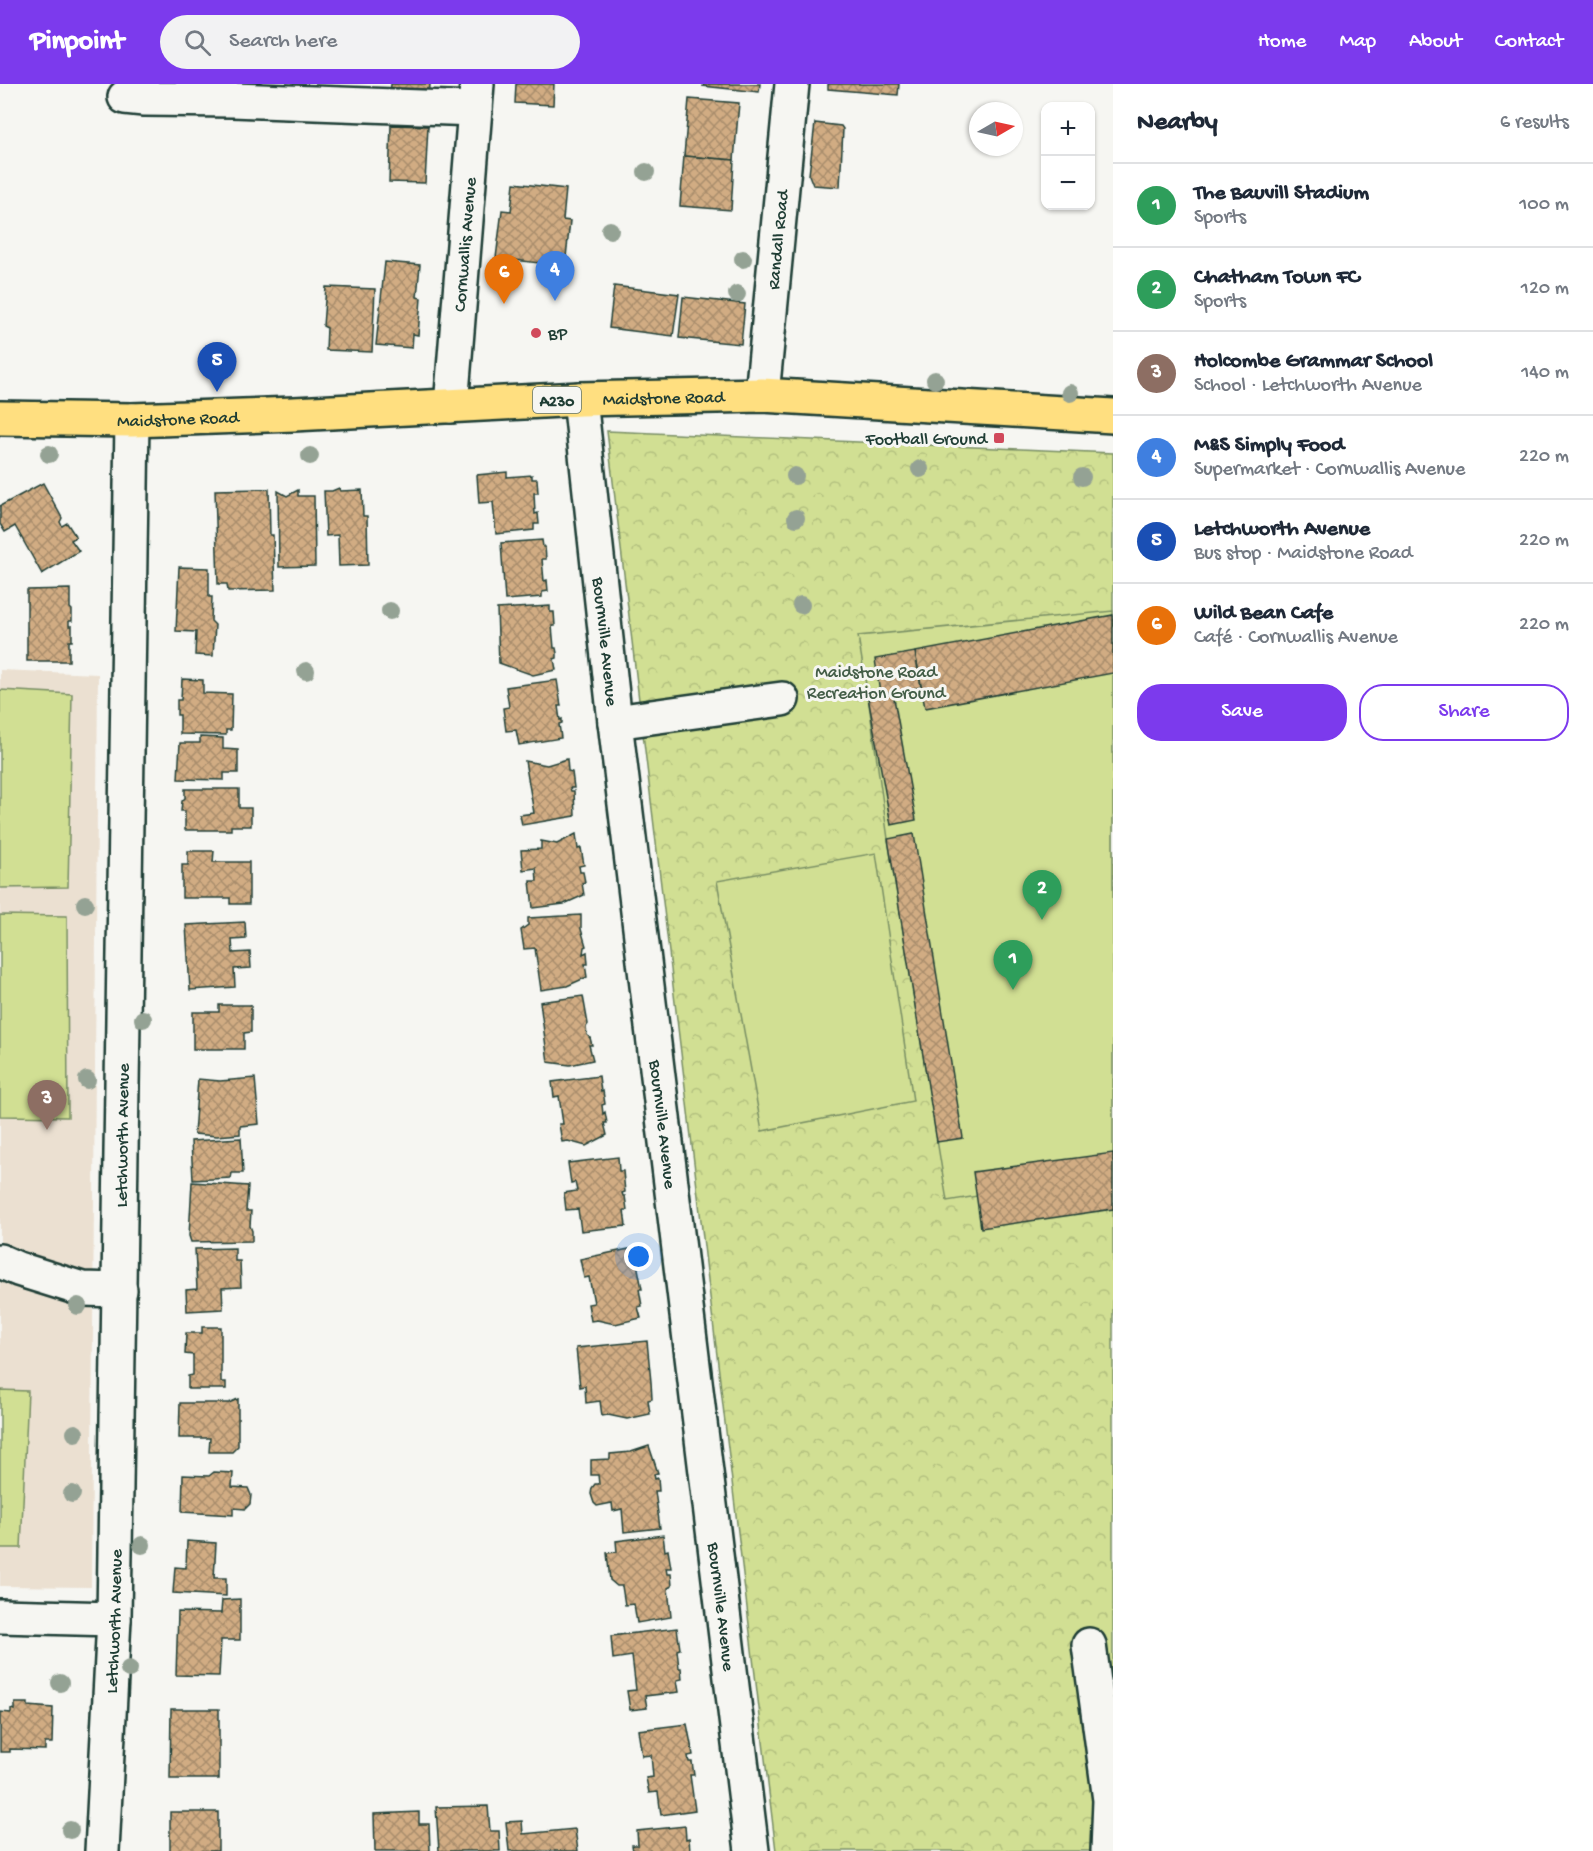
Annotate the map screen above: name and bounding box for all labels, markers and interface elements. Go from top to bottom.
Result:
search box [160,15,580,69]
text: Pinpoint [30,26,124,59]
icon: search [181,26,214,59]
text: Search here [229,29,337,55]
text: Home [1258,30,1306,55]
text: Map [1339,30,1376,55]
text: About [1409,30,1462,55]
text: Contact [1495,30,1563,55]
north arrow [969,102,1023,156]
map controls [1041,102,1095,210]
button: + [1041,102,1095,156]
text: Nearby [1137,108,1218,139]
text: 6 results [1500,112,1569,135]
button: − [1041,156,1095,210]
street label: Cornwallis Avenue [451,176,482,313]
text: The Bauvill Stadium [1194,181,1369,207]
street label: Randall Road [764,188,795,291]
text: 1 [1152,194,1161,217]
text: 100 m [1519,194,1569,217]
text: Sports [1194,207,1246,230]
pin: 4 [536,252,574,301]
pin: 6 [484,254,524,304]
text: Chatham Town FC [1194,265,1360,291]
text: 2 [1152,278,1161,301]
text: 120 m [1521,278,1569,301]
text: Sports [1194,291,1246,314]
place label: BP [547,325,568,346]
marker: BP [529,326,543,340]
pin: 5 [198,342,236,392]
text: Holcombe Grammar School [1194,349,1433,375]
text: 3 [1151,362,1162,385]
text: 140 m [1521,362,1569,385]
text: School · Letchworth Avenue [1194,375,1422,398]
road number: A230 [533,387,581,413]
street label: Maidstone Road [602,388,726,412]
street label: Maidstone Road [117,408,241,433]
place label: Football Ground [864,430,988,451]
marker: Football Ground [992,431,1006,445]
text: M&S Simply Food [1194,433,1344,459]
text: 4 [1152,446,1161,469]
text: 220 m [1519,446,1569,469]
text: Supermarket · Cornwallis Avenue [1194,459,1465,482]
text: Letchworth Avenue [1194,517,1370,543]
text: 5 [1151,530,1162,553]
text: 220 m [1519,530,1569,553]
text: Bus stop · Maidstone Road [1194,543,1412,566]
street label: Bournville Avenue [586,575,621,708]
text: Wild Bean Cafe [1194,601,1333,627]
text: 6 [1151,614,1162,637]
text: 220 m [1519,614,1569,637]
text: Café · Cornwallis Avenue [1194,627,1398,650]
park label: Maidstone Road Recreation Ground [807,663,947,705]
button: Save [1137,684,1347,741]
button: Share [1359,684,1569,741]
pin: 2 [1022,870,1062,920]
pin: 1 [994,940,1032,990]
street label: Bournville Avenue [643,1058,680,1191]
street label: Letchworth Avenue [112,1062,135,1208]
pin: 3 [28,1080,66,1130]
your location [624,1242,653,1271]
street label: Bournville Avenue [702,1540,738,1673]
street label: Letchworth Avenue [102,1548,128,1694]

